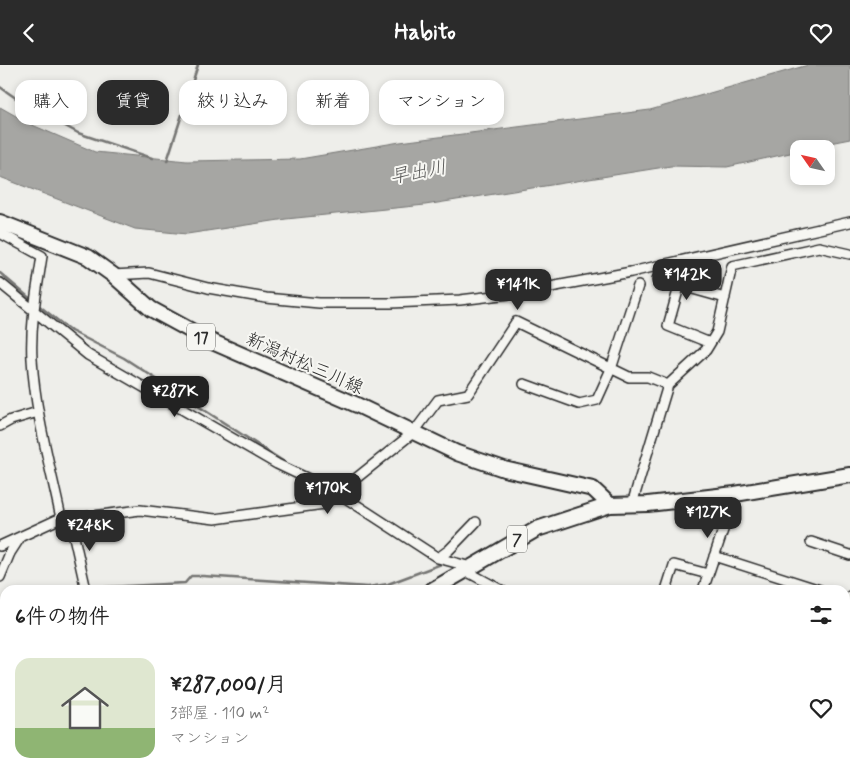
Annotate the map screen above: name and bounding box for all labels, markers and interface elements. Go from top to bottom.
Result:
icon: back [15,19,43,47]
text: Habito [394,19,456,47]
icon: heart [807,19,835,47]
chip: 購入 [15,80,87,125]
chip: 賃貸 [97,80,169,125]
chip: 絞り込み [179,80,287,125]
chip: 新着 [297,80,369,125]
chip: マンション [379,80,504,125]
north arrow [790,140,835,185]
map controls [790,140,835,185]
water label: 早出川 [388,155,449,190]
pin: ¥142K [652,259,722,301]
text: ¥142K [664,264,710,285]
pin: ¥141K [483,269,553,311]
text: ¥141K [496,274,540,295]
road number: 17 [187,323,215,351]
street label: 新潟村松三川線 [242,327,367,401]
pin: ¥287K [140,375,210,418]
text: ¥287K [152,381,198,402]
pin: ¥170K [293,473,363,515]
text: ¥170K [305,478,351,499]
pin: ¥127K [673,497,743,539]
text: ¥127K [685,502,731,523]
pin: ¥248K [55,509,125,552]
text: ¥248K [67,515,113,536]
road number: 7 [507,525,527,553]
icon: filters [807,601,835,629]
text: 6件の物件 [15,603,110,631]
text: ¥287,000/月 [170,671,287,699]
icon: home [55,678,115,738]
icon: heart [807,694,835,722]
text: 3部屋 · 110 m² [170,703,269,724]
text: マンション [170,728,249,749]

